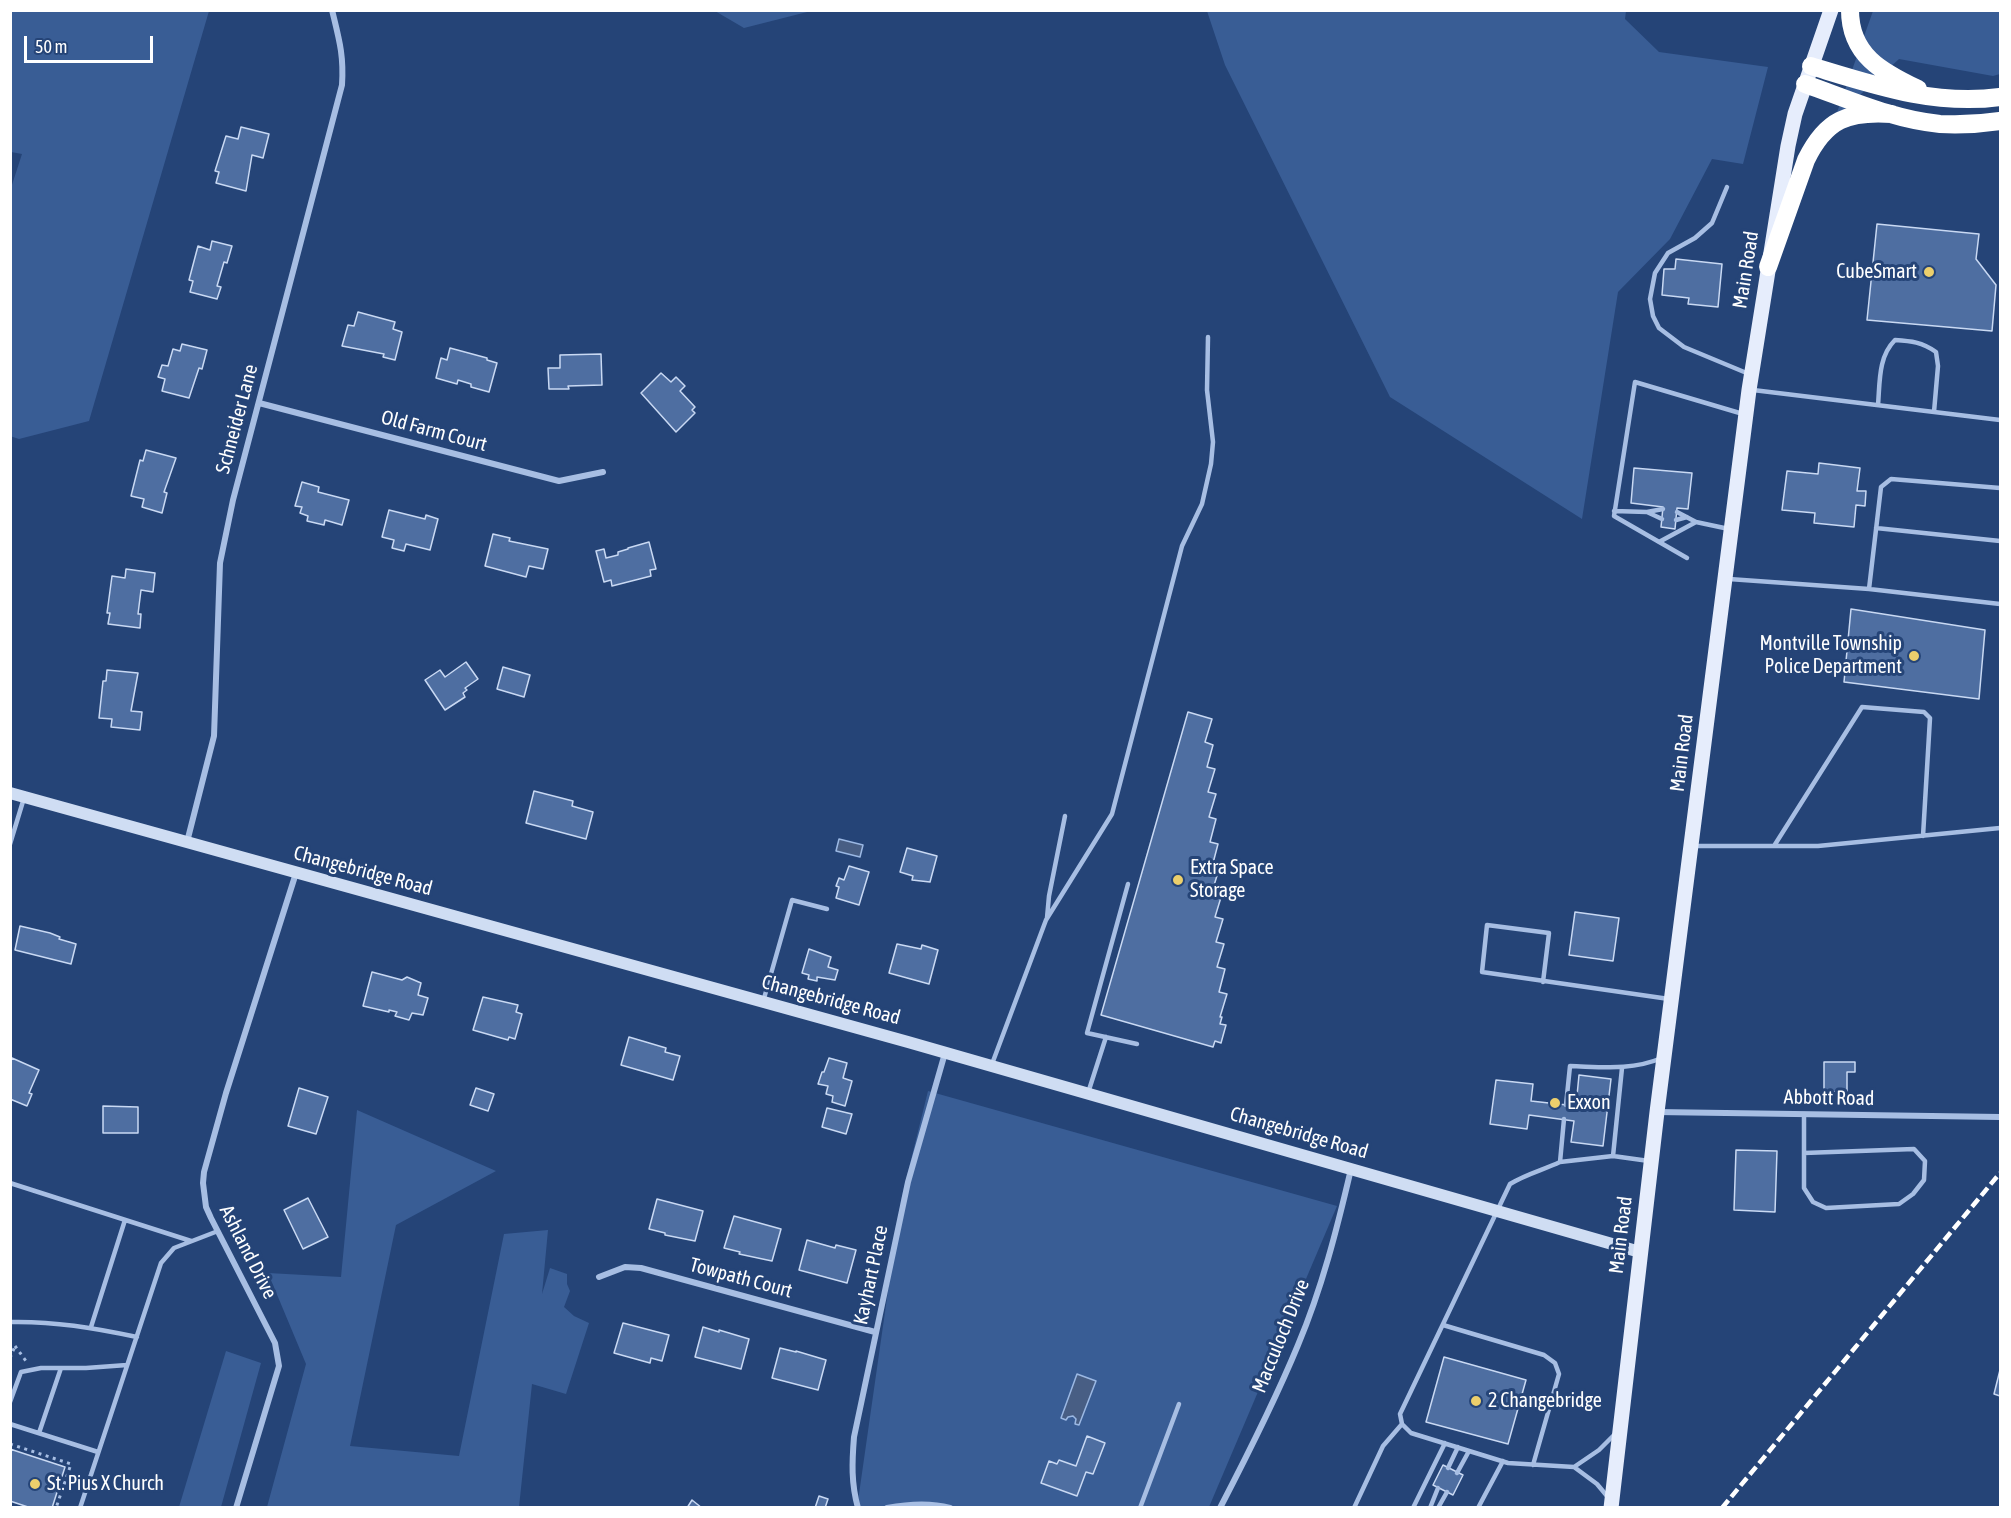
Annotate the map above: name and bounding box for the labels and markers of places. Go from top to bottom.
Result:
place label: CubeSmart [1836,260,1917,284]
marker: CubeSmart [1922,265,1936,279]
place label: Montville Township Police Department [1759,632,1902,679]
marker: Montville Township Police Department [1907,649,1921,663]
place label: Extra Space Storage [1190,856,1274,903]
marker: Extra Space Storage [1171,873,1185,887]
place label: Exxon [1567,1091,1611,1115]
marker: Exxon [1548,1096,1562,1110]
place label: 2 Changebridge [1488,1389,1602,1413]
marker: 2 Changebridge [1469,1394,1483,1408]
place label: St. Pius X Church [47,1472,164,1496]
marker: St. Pius X Church [28,1477,42,1491]

